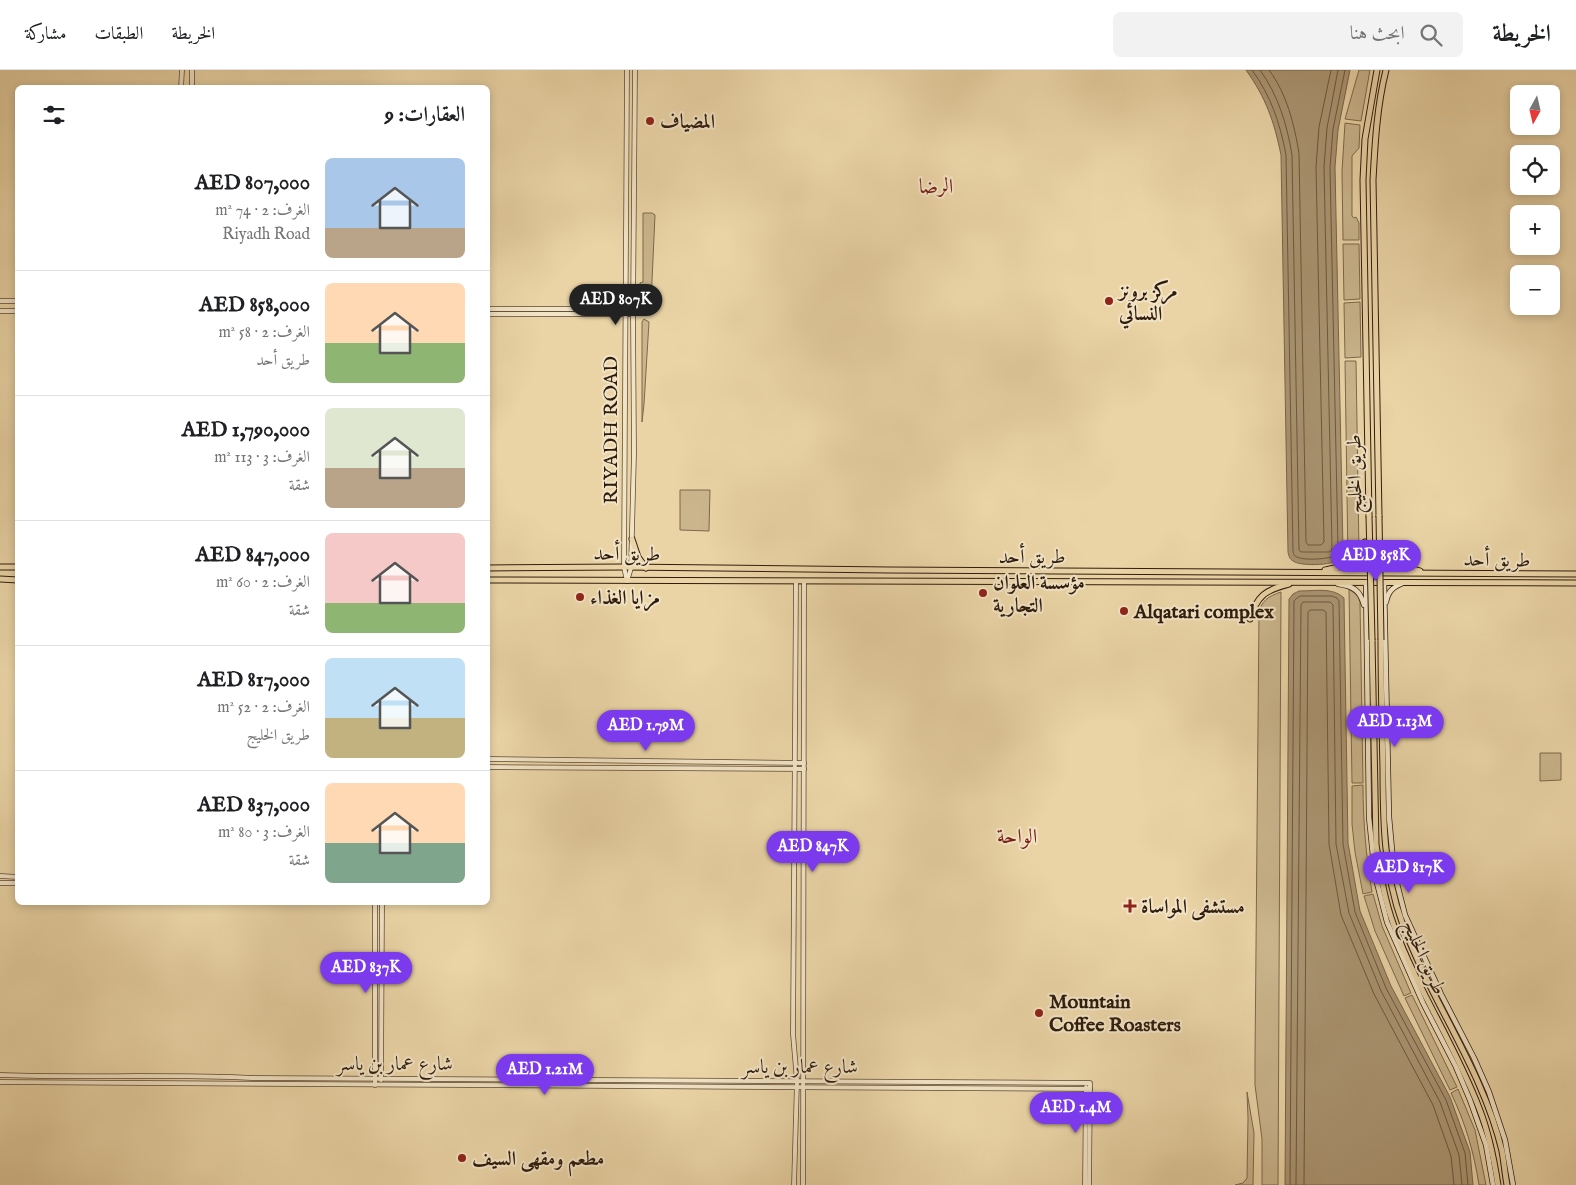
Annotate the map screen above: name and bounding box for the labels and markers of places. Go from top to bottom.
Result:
place label: المضياف [660,110,715,135]
marker: المضياف [644,115,656,127]
place label: مركز برونز النسائي [1117,279,1178,329]
pin: AED 807K [564,284,668,326]
marker: مركز برونز النسائي [1103,295,1115,307]
pin: AED 858K [1324,540,1428,582]
place label: مؤسسة العلوان التجارية [993,571,1085,619]
place label: مزايا الغذاء [590,586,660,612]
marker: مؤسسة العلوان التجارية [977,587,989,599]
marker: مزايا الغذاء [574,591,586,603]
place label: Alqatari complex [1133,600,1274,625]
marker: Alqatari complex [1118,605,1130,617]
pin: AED 1.13M [1338,706,1452,748]
pin: AED 1.79M [589,710,703,752]
pin: AED 847K [761,830,865,873]
pin: AED 817K [1357,852,1461,894]
place label: مستشفى المواساة [1141,895,1245,921]
marker: مستشفى المواساة [1123,899,1137,913]
pin: AED 837K [314,952,418,994]
place label: Mountain Coffee Roasters [1049,990,1181,1038]
marker: Mountain Coffee Roasters [1033,1007,1045,1019]
pin: AED 1.21M [488,1054,602,1096]
pin: AED 1.4M [1024,1092,1128,1134]
place label: مطعم ومقهى السيف [472,1147,604,1177]
marker: مطعم ومقهى السيف [456,1152,468,1164]

